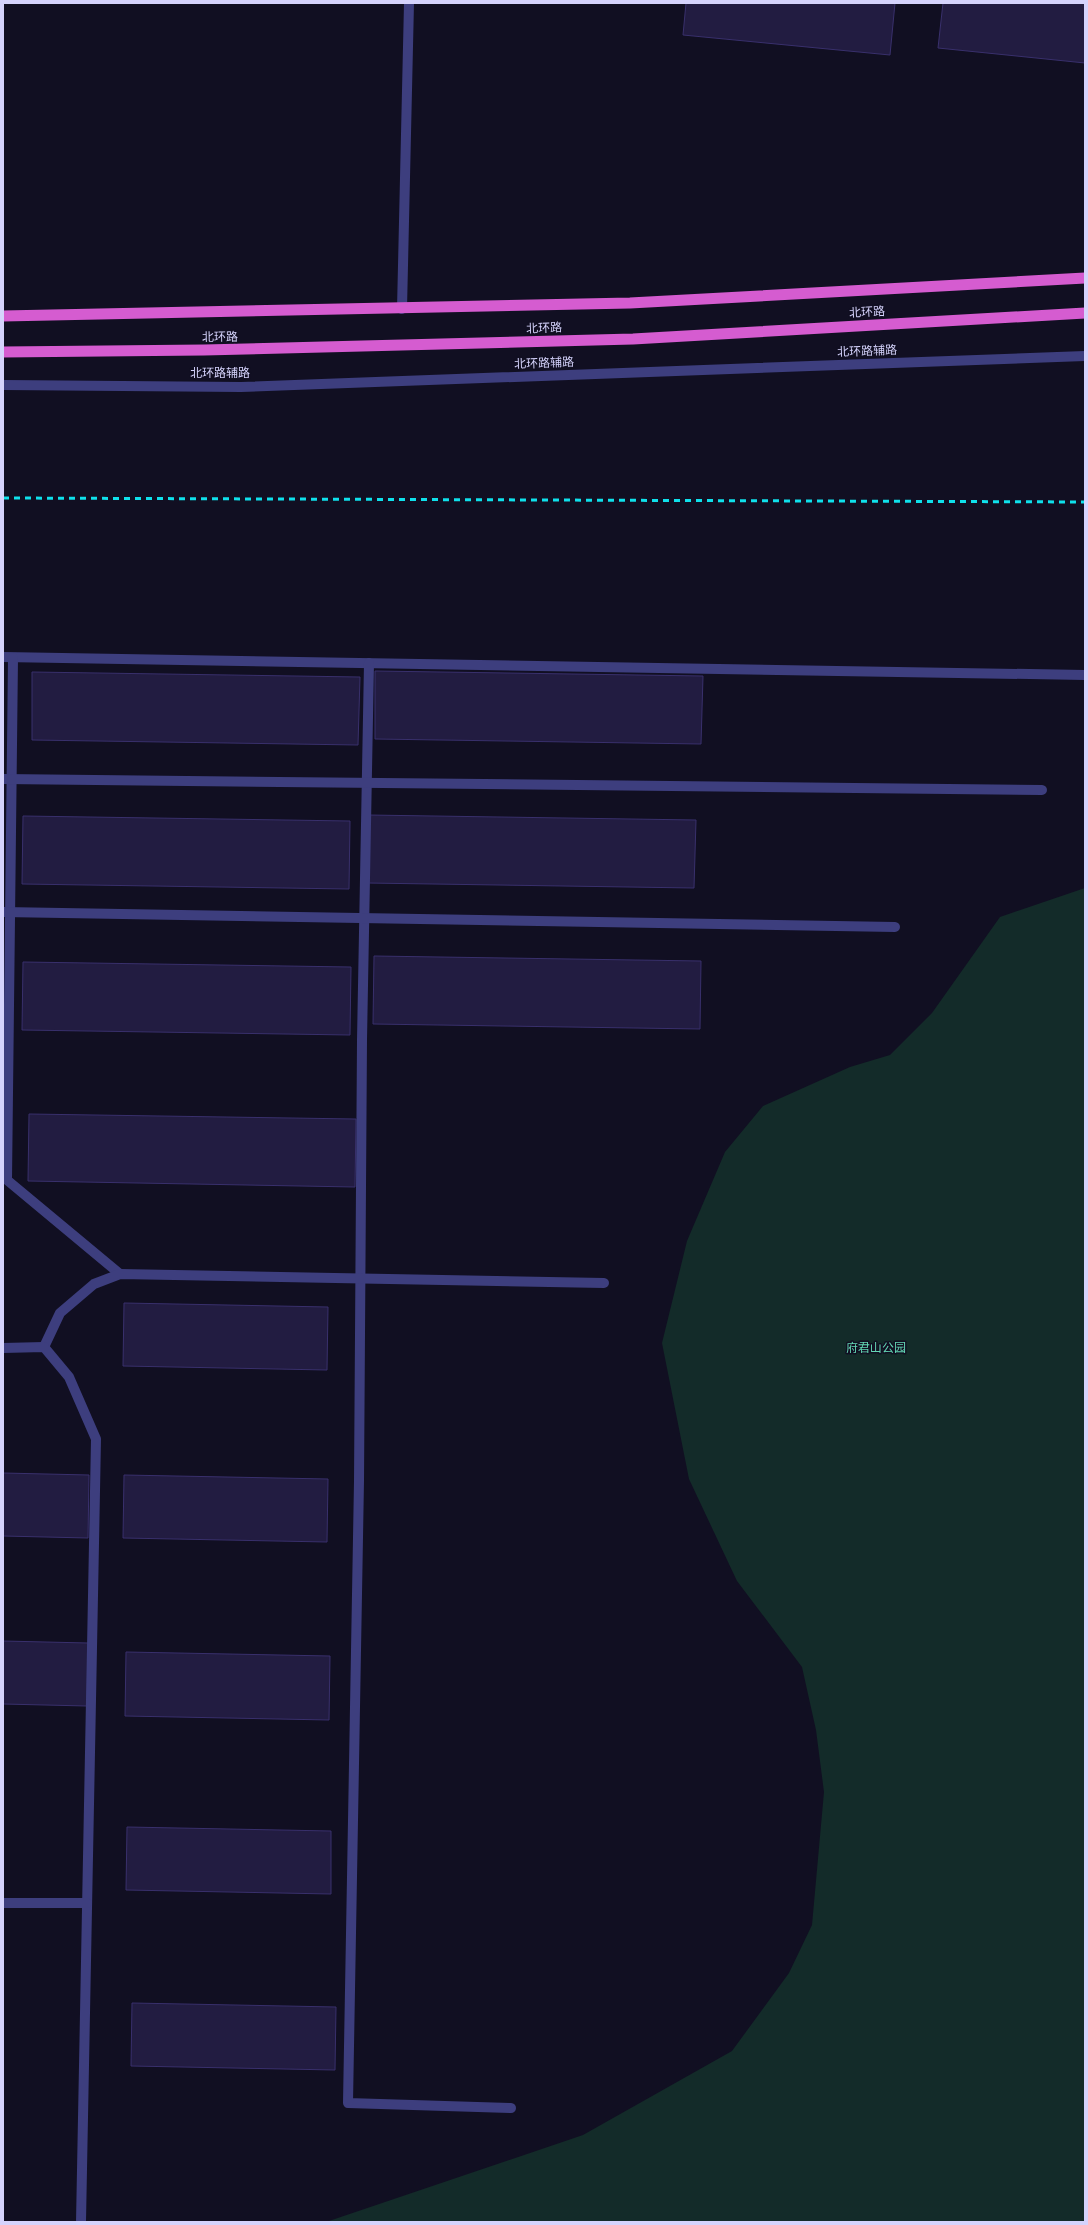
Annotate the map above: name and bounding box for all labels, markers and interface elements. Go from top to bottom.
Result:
street label: 北环路 [849,304,885,320]
street label: 北环路 [526,320,562,336]
street label: 北环路 [202,330,238,344]
street label: 北环路辅路 [837,343,897,359]
street label: 北环路辅路 [514,355,574,371]
street label: 北环路辅路 [190,366,250,380]
park label: 府君山公园 [846,1341,906,1355]

